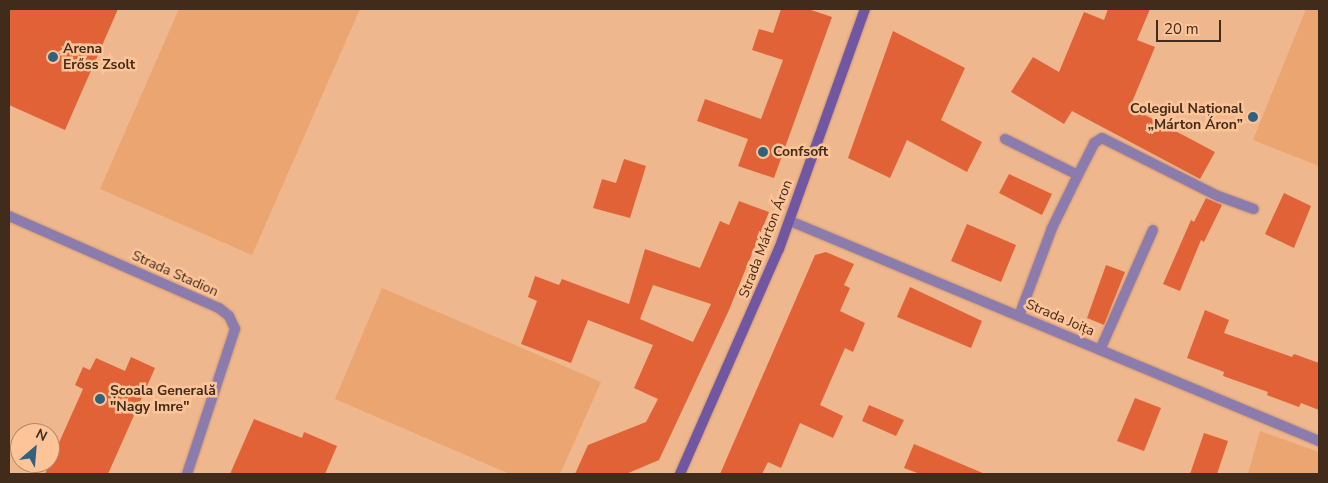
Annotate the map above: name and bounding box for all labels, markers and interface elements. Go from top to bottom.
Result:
scale bar [1158,10,1223,42]
text: 20 m [1164,19,1199,39]
place label: Arena Erőss Zsolt [63,41,135,74]
marker: Arena Erőss Zsolt [47,51,59,63]
place label: Colegiul Național „Márton Áron” [1130,101,1243,134]
marker: Colegiul Național „Márton Áron” [1247,111,1259,123]
place label: Confsoft [773,144,828,160]
marker: Confsoft [757,146,769,158]
street label: Strada Márton Áron [736,178,796,300]
street label: Strada Stadion [129,247,221,301]
street label: Strada Joița [1023,296,1097,340]
place label: Școala Generală "Nagy Imre" [110,383,216,416]
marker: Școala Generală "Nagy Imre" [94,393,106,405]
north arrow [10,423,60,473]
text: N [33,424,51,446]

